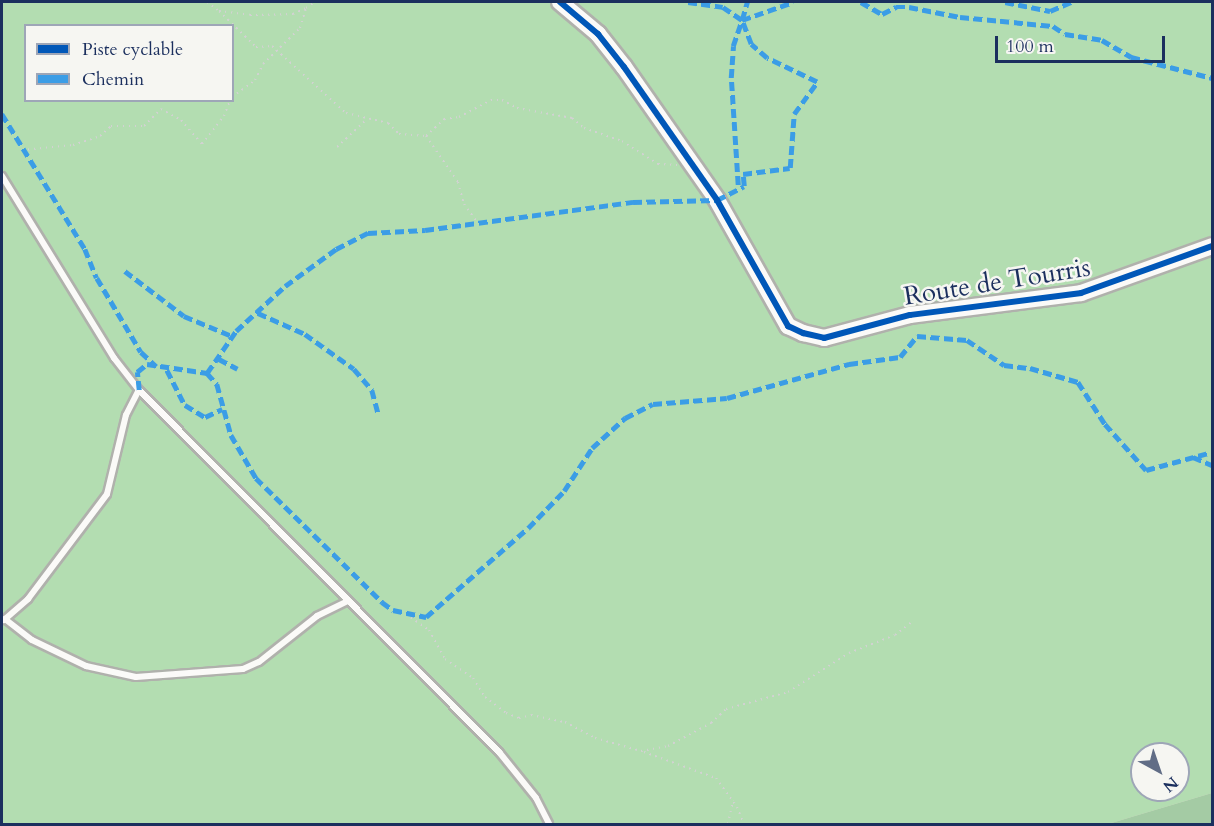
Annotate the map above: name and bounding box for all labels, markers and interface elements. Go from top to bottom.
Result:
legend [24,24,234,102]
scale bar [998,24,1168,62]
text: 100 m [1006,34,1054,59]
text: Piste cyclable [82,37,183,62]
text: Chemin [82,67,144,92]
street label: Route de Tourris [902,252,1092,312]
north arrow [1130,742,1190,802]
text: N [1158,771,1183,797]

